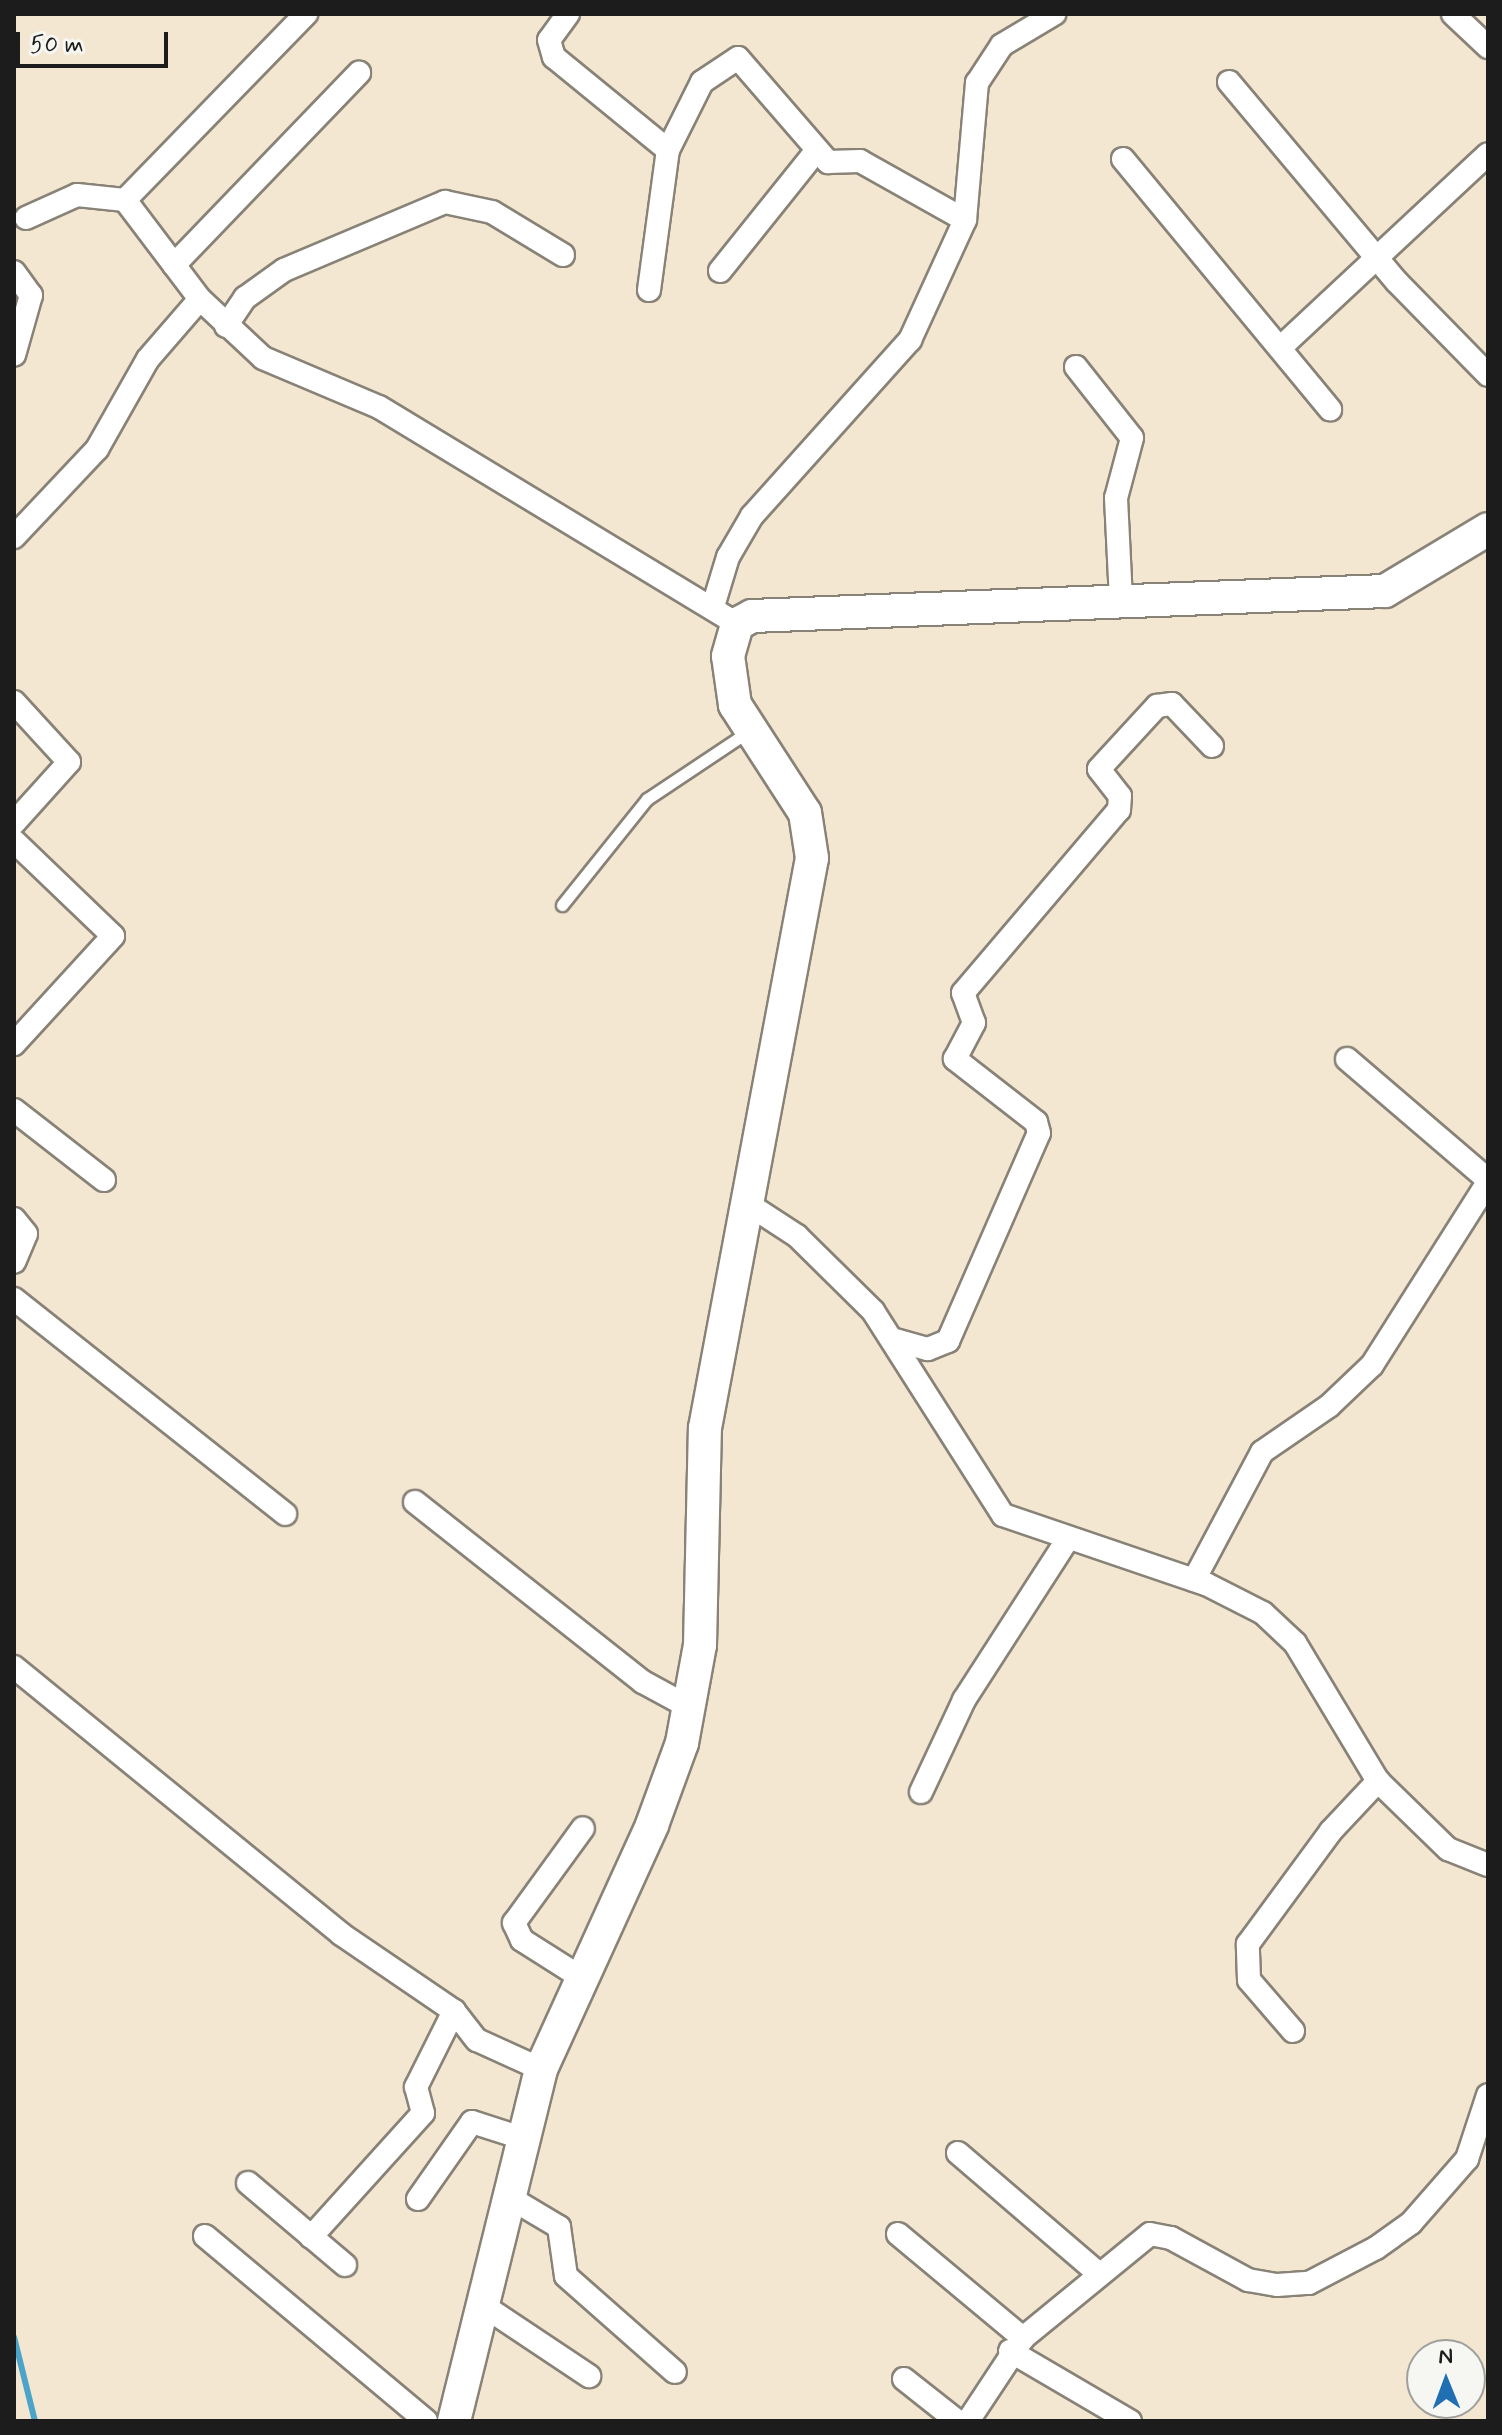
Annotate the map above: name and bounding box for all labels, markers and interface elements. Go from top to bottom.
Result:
scale bar [20,16,172,66]
text: 50 m [30,30,84,61]
north arrow [1406,2339,1486,2419]
text: N [1438,2343,1453,2371]

